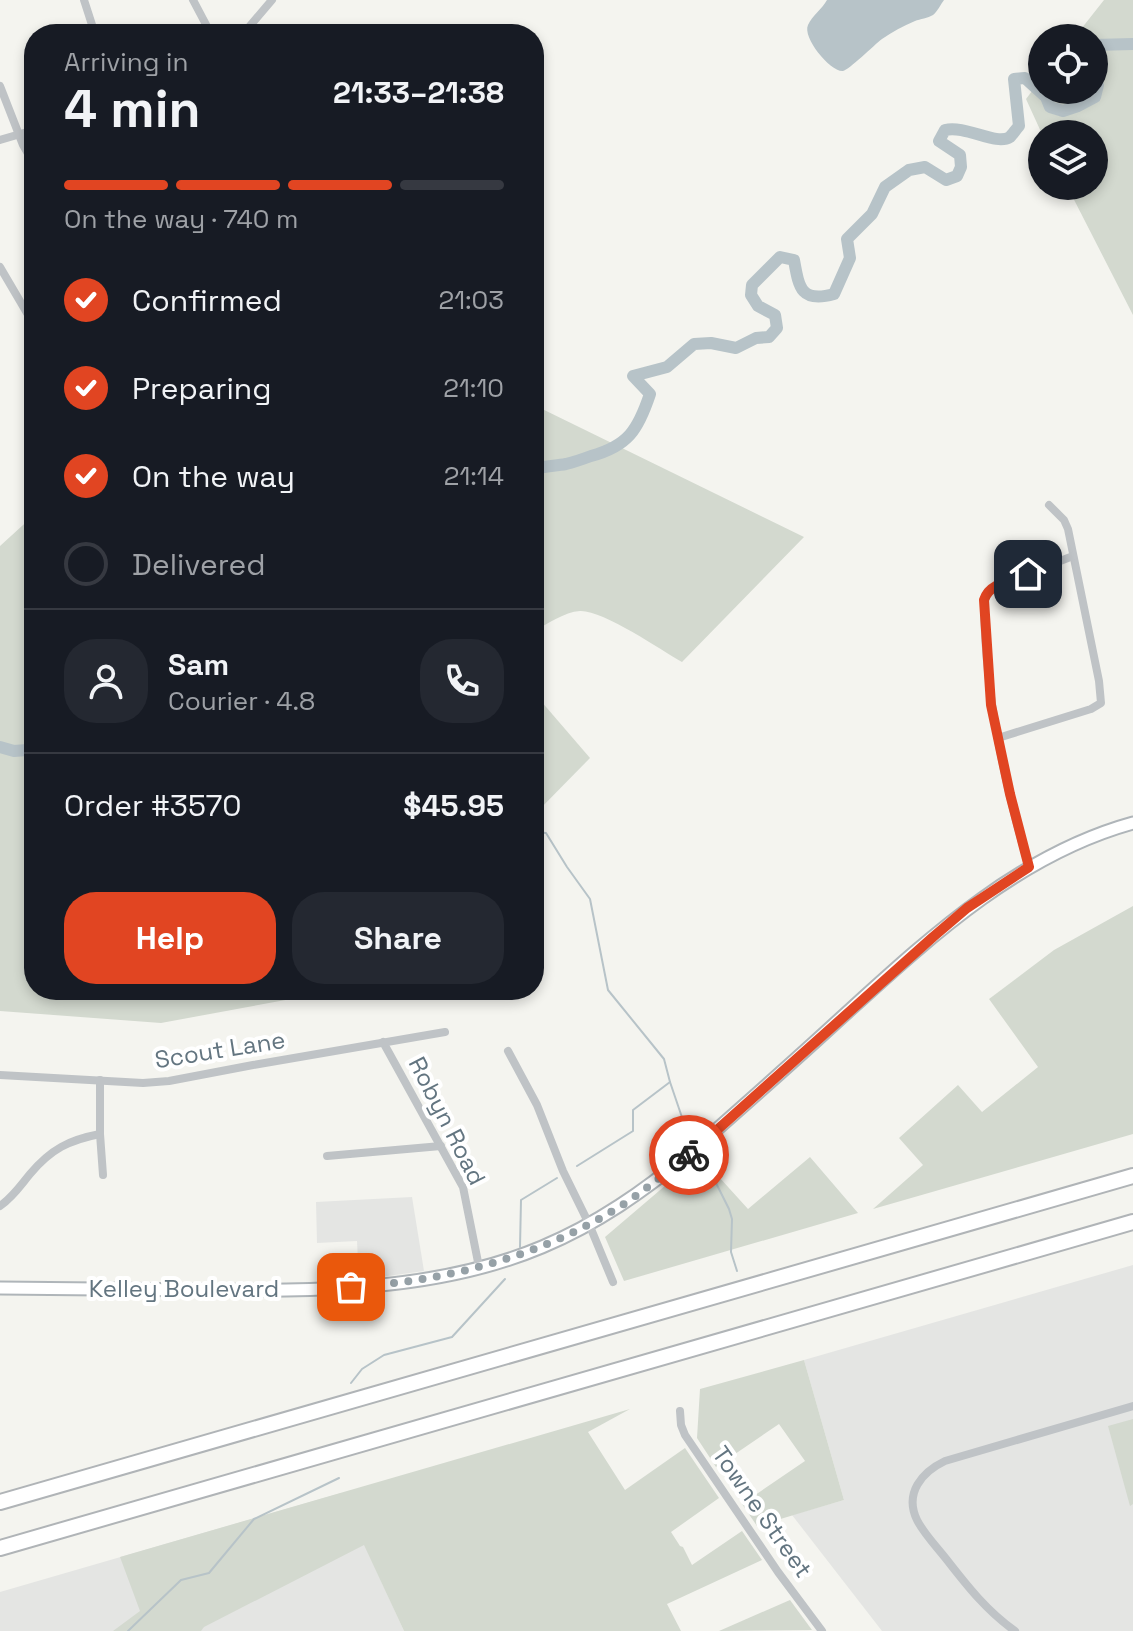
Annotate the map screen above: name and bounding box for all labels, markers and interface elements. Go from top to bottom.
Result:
map controls [1028,24,1108,200]
button: locate [1028,24,1108,104]
text: Arriving in [64,45,188,79]
text: 21:33–21:38 [333,73,504,112]
text: 4 min [64,76,201,142]
button: layers [1028,120,1108,200]
text: On the way · 740 m [64,202,298,236]
icon: check [64,278,108,322]
text: Confirmed [132,281,282,320]
text: 21:03 [439,283,504,317]
icon: check [64,366,108,410]
text: Preparing [132,369,271,408]
text: 21:10 [443,371,504,405]
icon: check [64,454,108,498]
text: On the way [132,457,295,496]
text: 21:14 [444,459,504,493]
pin [994,540,1062,608]
text: Delivered [132,545,266,584]
icon: home [1006,552,1050,596]
button: person [64,639,148,723]
button: phone [420,639,504,723]
text: Sam [168,645,229,684]
text: Courier · 4.8 [168,684,315,718]
text: Order #3570 [64,786,241,825]
text: $45.95 [403,786,504,825]
button: Help [64,892,276,984]
button: Share [292,892,504,984]
street label: Scout Lane [152,1024,287,1075]
street label: Robyn Road [402,1051,493,1190]
courier [649,1115,729,1195]
icon: bike [667,1133,711,1177]
pin [317,1253,385,1321]
icon: bag [329,1265,373,1309]
street label: Kelley Boulevard [89,1273,279,1304]
street label: Towne Street [706,1440,819,1584]

